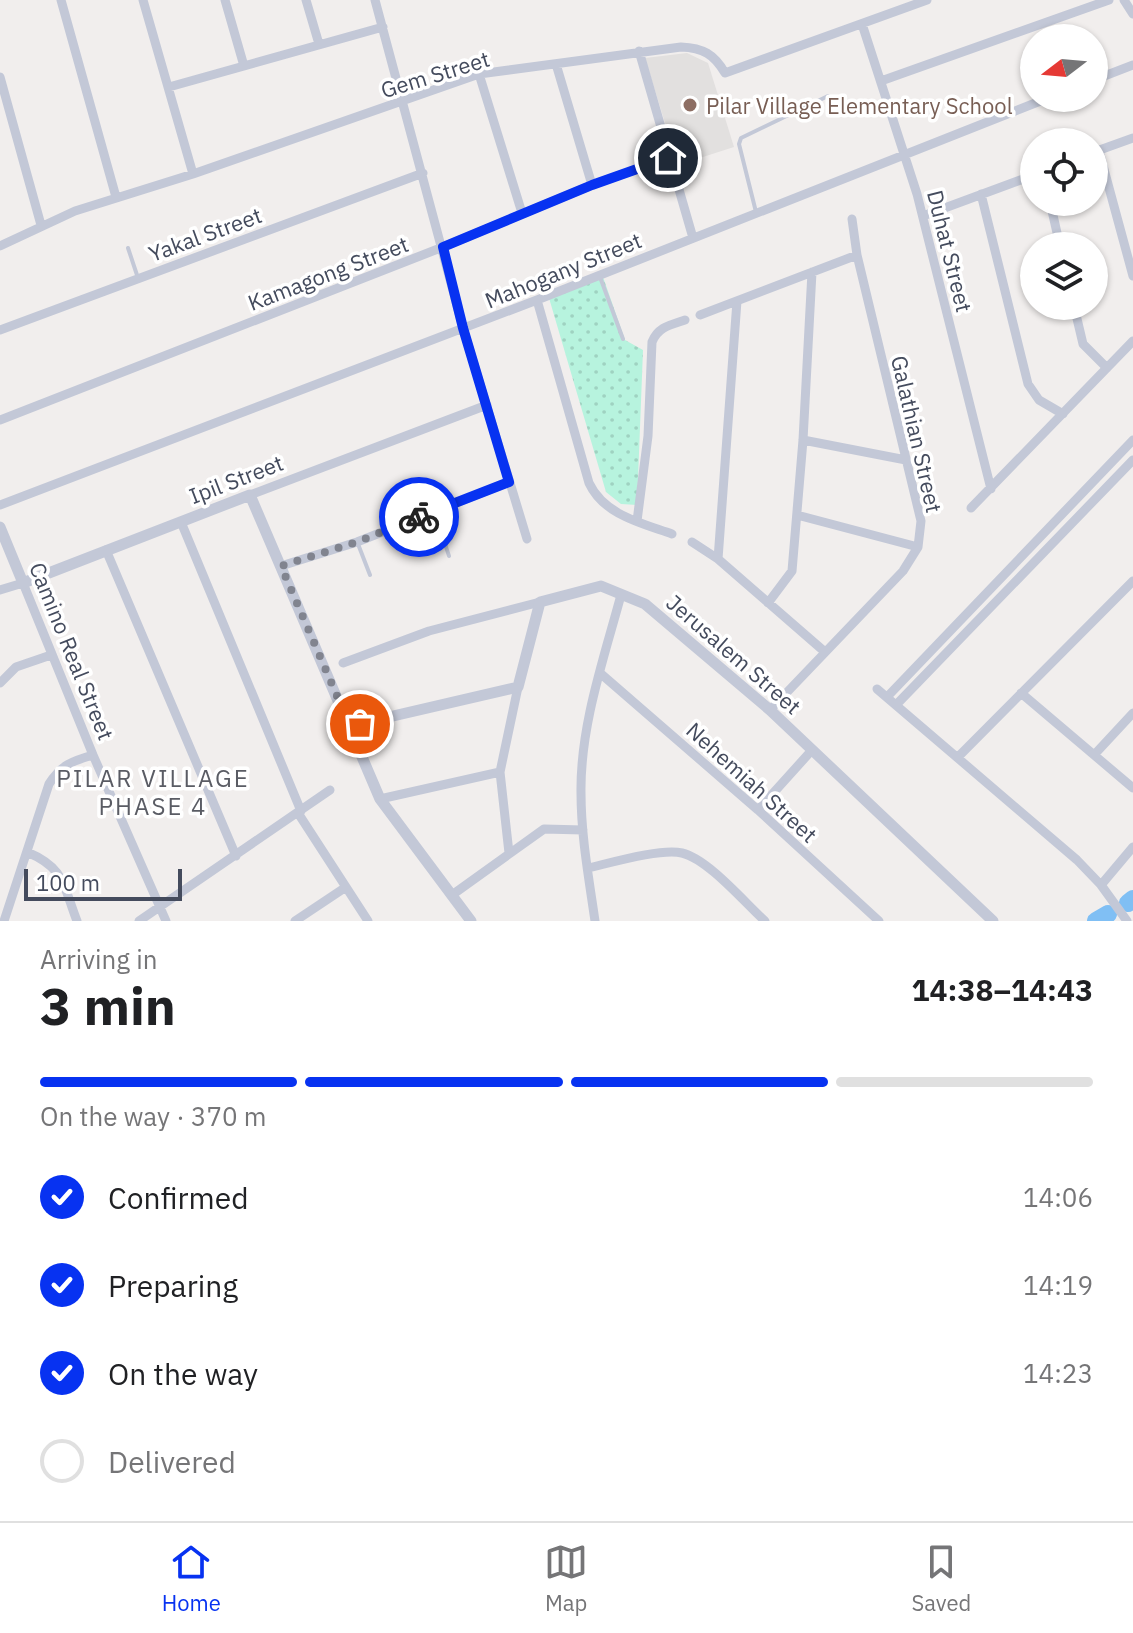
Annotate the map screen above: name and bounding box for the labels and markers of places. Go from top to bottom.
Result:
place label: Pilar Village Elementary School [706,91,1013,120]
marker: Pilar Village Elementary School [681,96,699,114]
pin [634,124,702,192]
pin [326,690,394,758]

